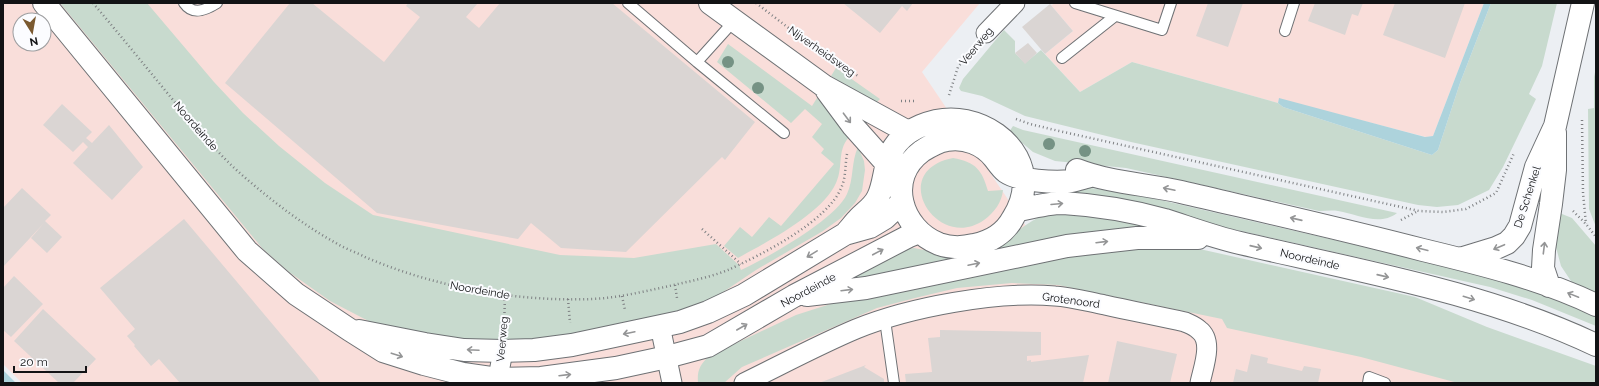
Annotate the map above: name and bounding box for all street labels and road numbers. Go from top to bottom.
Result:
street label: Nijverheidsweg [786,24,858,79]
street label: Veerweg [957,25,996,68]
street label: Noordeinde [171,99,221,154]
street label: De Schenkel [1511,165,1544,230]
street label: Noordeinde [1279,246,1341,273]
street label: Noordeinde [778,270,839,310]
street label: Noordeinde [449,279,511,302]
street label: Grotenoord [1041,290,1101,311]
street label: Veerweg [494,316,511,362]

